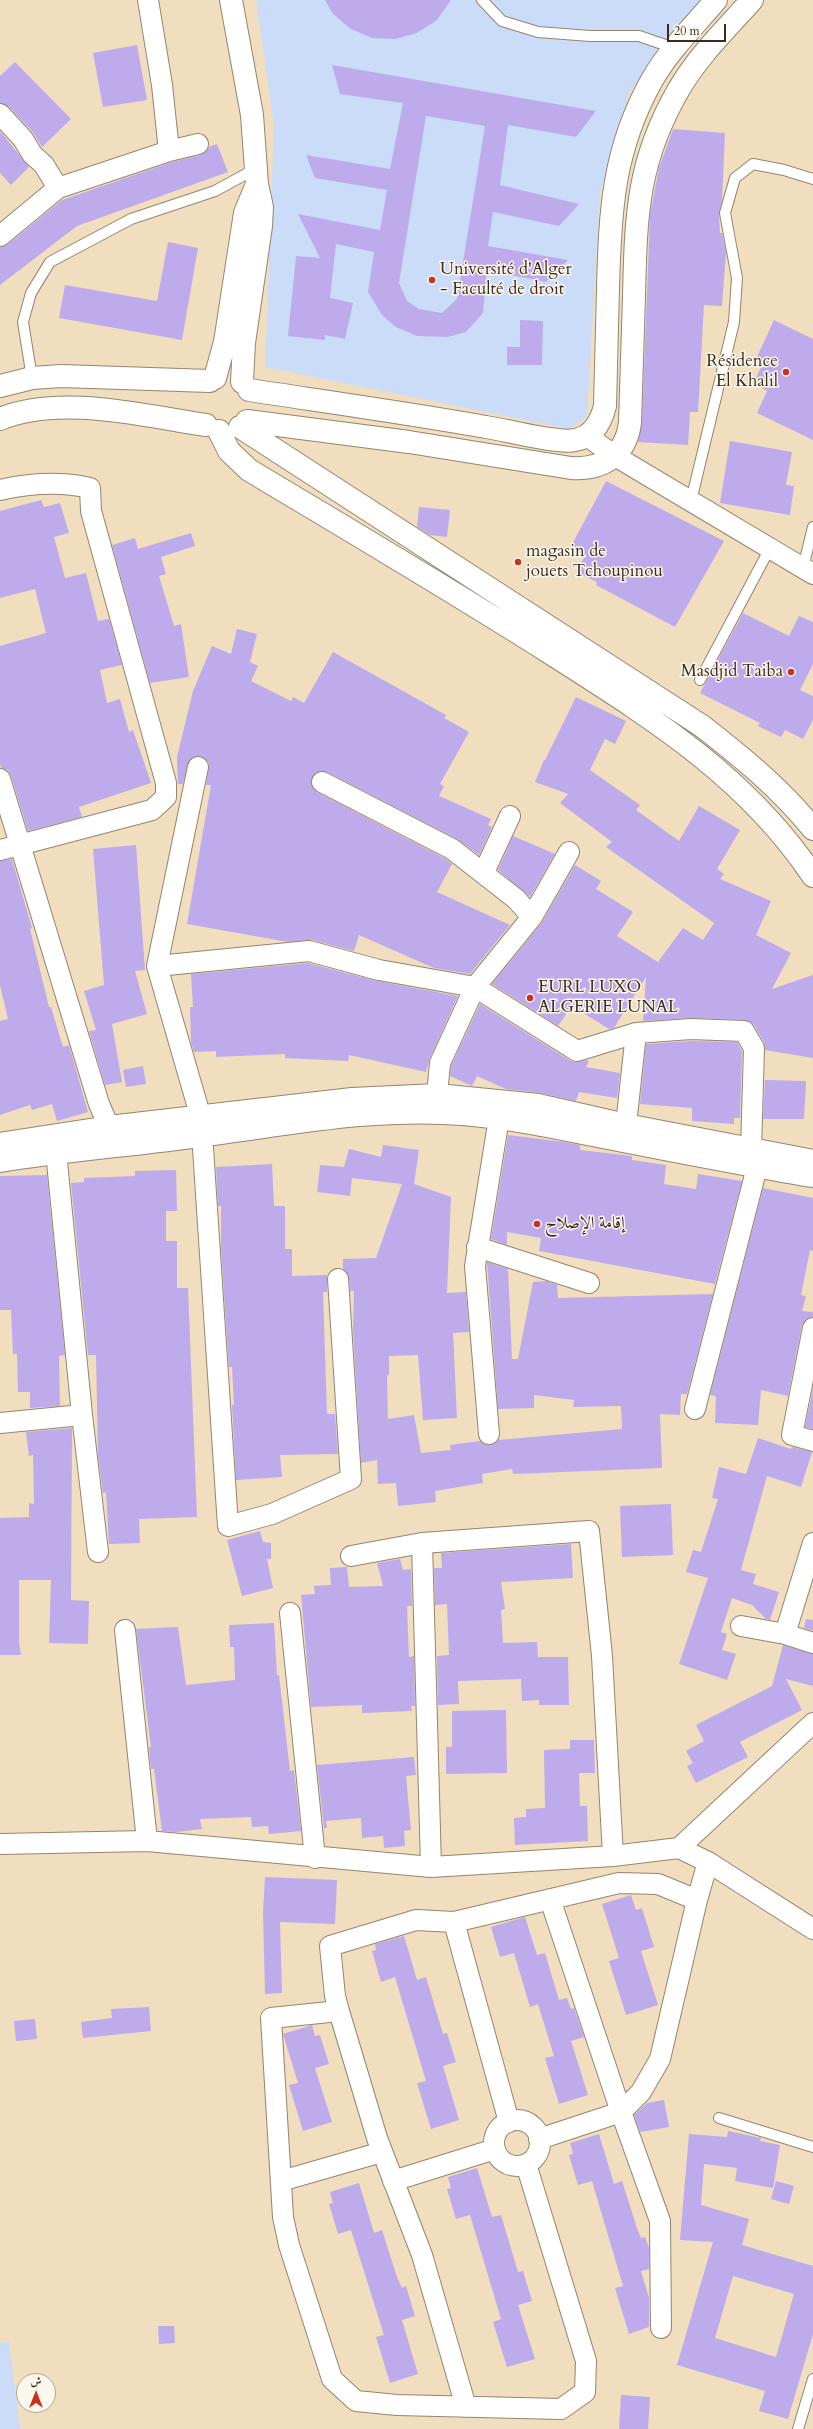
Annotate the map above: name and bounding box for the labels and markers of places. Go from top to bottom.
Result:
place label: Université d'Alger - Faculté de droit [440,260,572,300]
marker: Université d'Alger - Faculté de droit [427,275,437,285]
place label: Résidence El Khalil [706,352,778,392]
marker: Résidence El Khalil [781,367,791,377]
place label: magasin de jouets Tchoupinou [526,542,663,582]
marker: magasin de jouets Tchoupinou [513,557,523,567]
place label: Masdjid Taiba [681,662,783,682]
marker: Masdjid Taiba [786,667,796,677]
place label: EURL LUXO ALGERIE LUNAL [538,978,678,1018]
marker: EURL LUXO ALGERIE LUNAL [525,993,535,1003]
place label: إقامة الإصلاح [545,1214,625,1234]
marker: إقامة الإصلاح [532,1219,542,1229]

